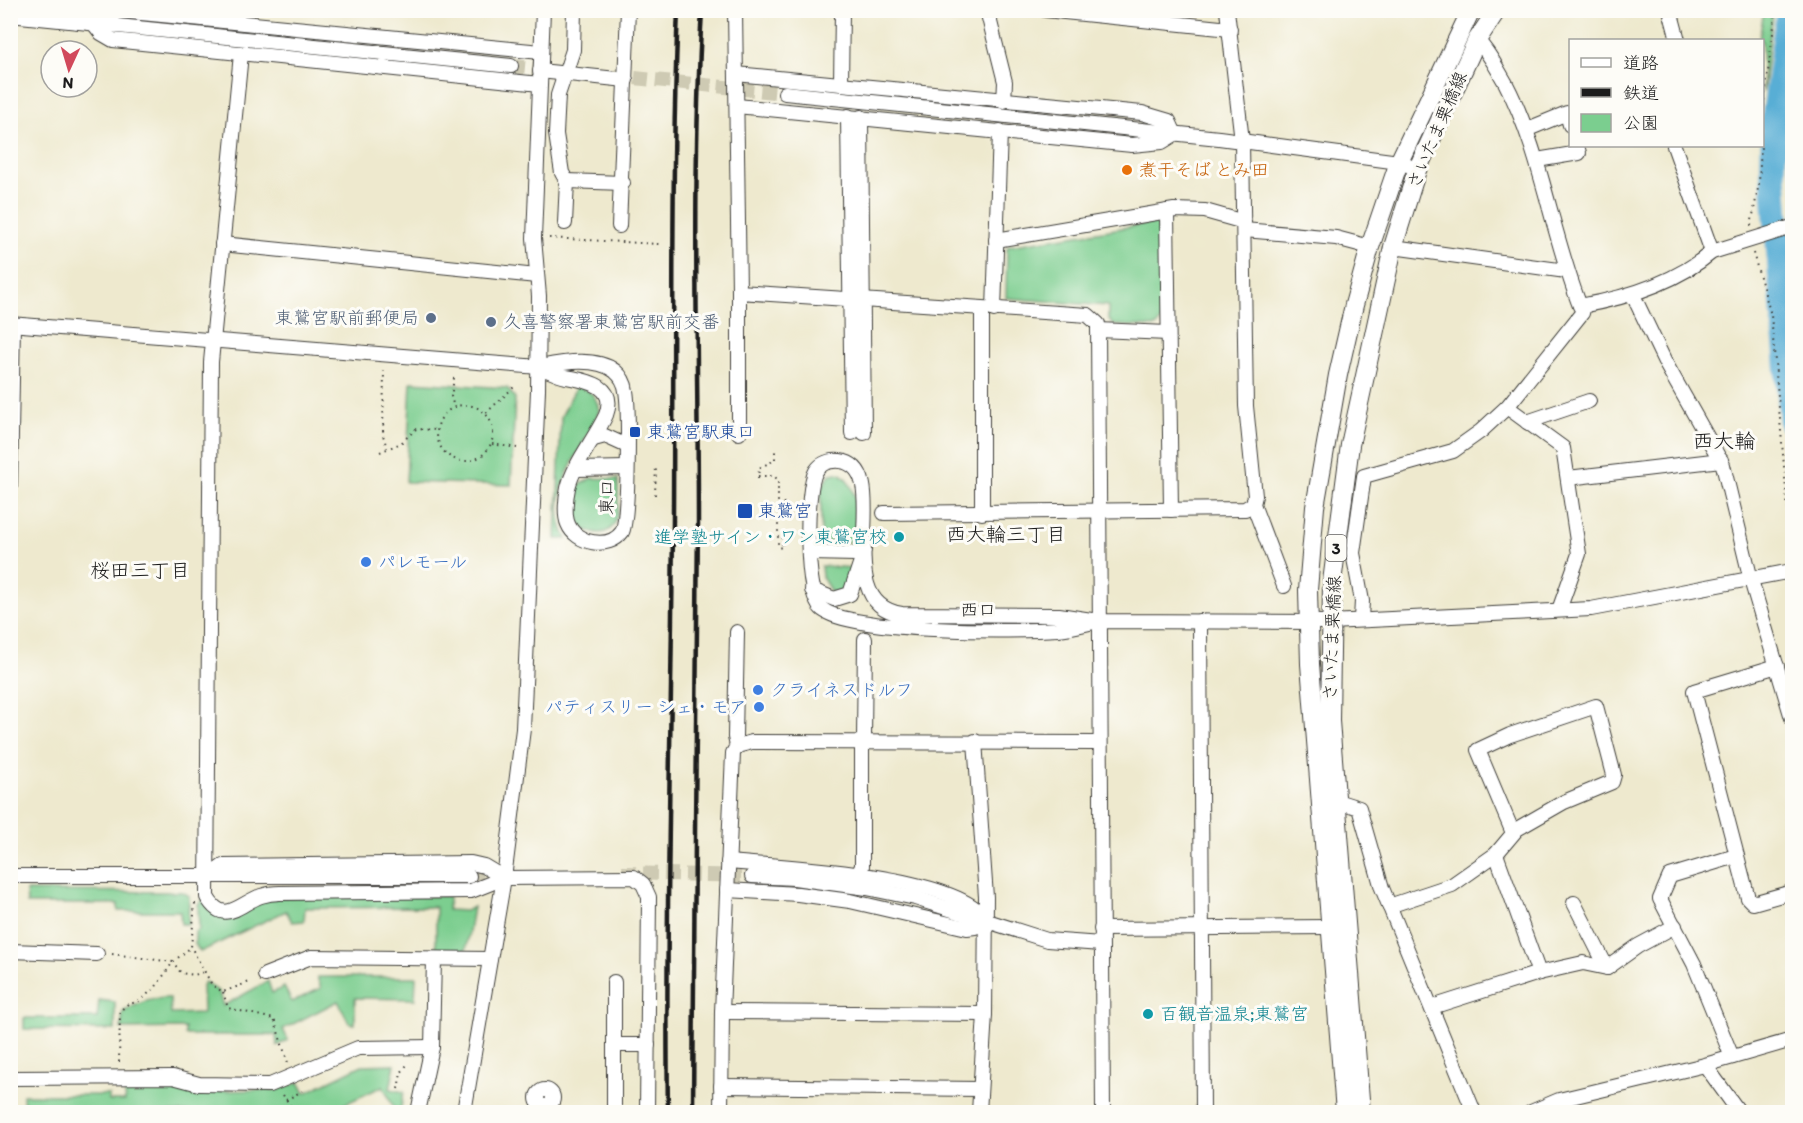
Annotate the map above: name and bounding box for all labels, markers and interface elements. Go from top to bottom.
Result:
north arrow [39,39,99,99]
legend [1569,39,1764,147]
text: 道路 [1623,52,1659,74]
street label: さいたま栗橋線 [1402,68,1472,192]
text: N [62,74,74,93]
text: 鉄道 [1623,82,1659,104]
text: 公園 [1623,112,1659,134]
place label: 煮干そば とみ田 [1139,159,1269,181]
marker: 煮干そば とみ田 [1120,163,1134,177]
place label: 東鷲宮駅前郵便局 [275,307,419,329]
marker: 東鷲宮駅前郵便局 [424,311,438,325]
place label: 久喜警察署東鷲宮駅前交番 [503,311,719,333]
marker: 久喜警察署東鷲宮駅前交番 [484,315,498,329]
place label: 東鷲宮駅東口 [647,421,755,443]
marker: 東鷲宮駅東口 [628,425,642,439]
district label: 西大輪 [1693,428,1756,453]
street label: 東口 [595,479,619,515]
place label: 東鷲宮 [758,500,812,522]
marker: 東鷲宮 [736,502,754,520]
district label: 西大輪三丁目 [946,522,1066,546]
place label: 進学塾サイン・ワン東鷲宮校 [654,526,887,548]
marker: 進学塾サイン・ワン東鷲宮校 [892,530,906,544]
road number: 3 [1326,535,1346,561]
place label: パレモール [378,551,467,573]
marker: パレモール [359,555,373,569]
district label: 桜田三丁目 [90,558,190,582]
street label: さいたま栗橋線 [1319,575,1345,701]
street label: 西口 [960,599,996,621]
place label: クライネスドルフ [770,679,913,701]
marker: クライネスドルフ [751,683,765,697]
place label: パティスリー シェ・モア [545,696,747,718]
marker: パティスリー シェ・モア [752,700,766,714]
place label: 百観音温泉;東鷲宮 [1160,1003,1309,1025]
marker: 百観音温泉;東鷲宮 [1141,1007,1155,1021]

